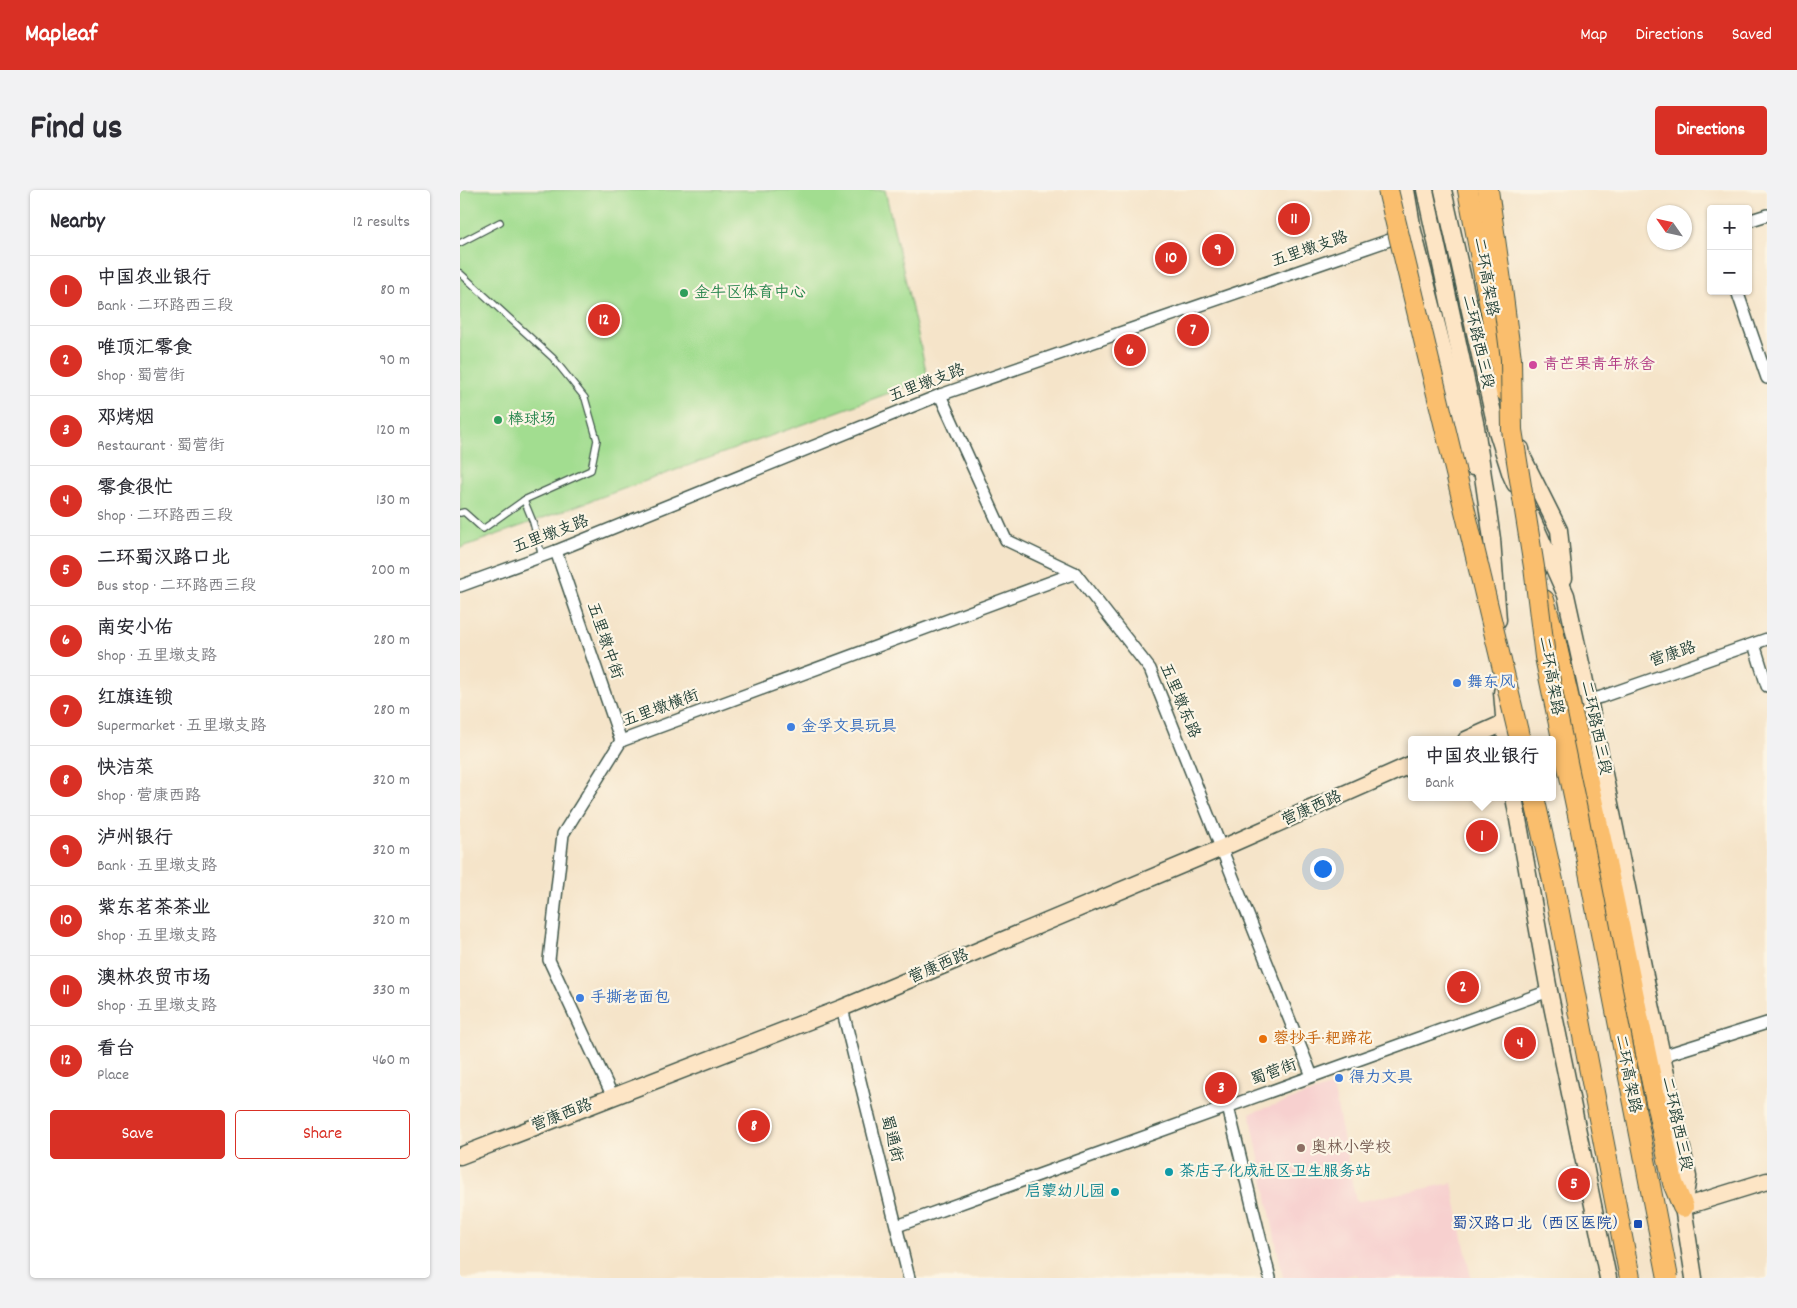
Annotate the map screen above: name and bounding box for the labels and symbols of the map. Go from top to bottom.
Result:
pin: 11 [1278,200,1310,238]
north arrow [1647,205,1692,250]
street label: 五里墩支路 [1268,226,1352,274]
pin: 9 [1202,231,1234,269]
street label: 二环高架路 [1467,236,1503,318]
pin: 10 [1155,239,1187,277]
place label: 金牛区体育中心 [694,282,806,305]
marker: 金牛区体育中心 [678,287,690,299]
street label: 二环路西三段 [1455,293,1499,391]
pin: 12 [588,301,620,339]
pin: 7 [1177,311,1209,349]
pin: 6 [1114,331,1146,369]
place label: 青芒果青年旅舍 [1543,354,1655,377]
street label: 五里墩支路 [886,359,968,409]
marker: 青芒果青年旅舍 [1527,359,1539,371]
place label: 棒球场 [508,409,556,432]
marker: 棒球场 [492,414,504,426]
street label: 五里墩支路 [510,510,592,560]
street label: 五里墩中街 [580,599,628,683]
street label: 二环高架路 [1532,635,1568,717]
street label: 营康路 [1647,636,1699,674]
street label: 五里墩东路 [1153,660,1205,742]
place label: 舞东风 [1467,672,1515,695]
marker: 舞东风 [1451,677,1463,689]
street label: 二环路西三段 [1574,679,1616,777]
street label: 五里墩横街 [619,685,703,733]
place label: 金孚文具玩具 [801,716,897,739]
marker: 金孚文具玩具 [785,721,797,733]
street label: 营康西路 [1278,785,1346,833]
pin: 1 [1466,817,1498,855]
your location [1310,856,1336,882]
street label: 营康西路 [905,944,973,990]
pin: 2 [1447,968,1479,1006]
place label: 手撕老面包 [590,987,670,1010]
marker: 手撕老面包 [574,992,586,1004]
pin: 4 [1504,1024,1536,1062]
place label: 蓉抄手·耙蹄花 [1273,1028,1373,1051]
marker: 蓉抄手·耙蹄花 [1257,1033,1269,1045]
street label: 二环高架路 [1608,1033,1646,1115]
street label: 蜀营街 [1248,1054,1300,1092]
place label: 得力文具 [1349,1067,1413,1090]
pin: 3 [1205,1069,1237,1107]
marker: 得力文具 [1333,1072,1345,1084]
street label: 二环路西三段 [1655,1075,1697,1173]
street label: 营康西路 [528,1094,596,1138]
pin: 8 [738,1107,770,1145]
street label: 蜀通街 [874,1113,908,1165]
place label: 奥林小学校 [1311,1137,1391,1160]
marker: 奥林小学校 [1295,1142,1307,1154]
place label: 茶店子化成社区卫生服务站 [1179,1161,1371,1184]
pin: 5 [1558,1165,1590,1203]
marker: 茶店子化成社区卫生服务站 [1163,1166,1175,1178]
place label: 启蒙幼儿园 [1025,1181,1105,1204]
marker: 启蒙幼儿园 [1109,1186,1121,1198]
place label: 蜀汉路口北（西区医院） [1452,1213,1628,1236]
marker: 蜀汉路口北（西区医院） [1632,1218,1644,1230]

